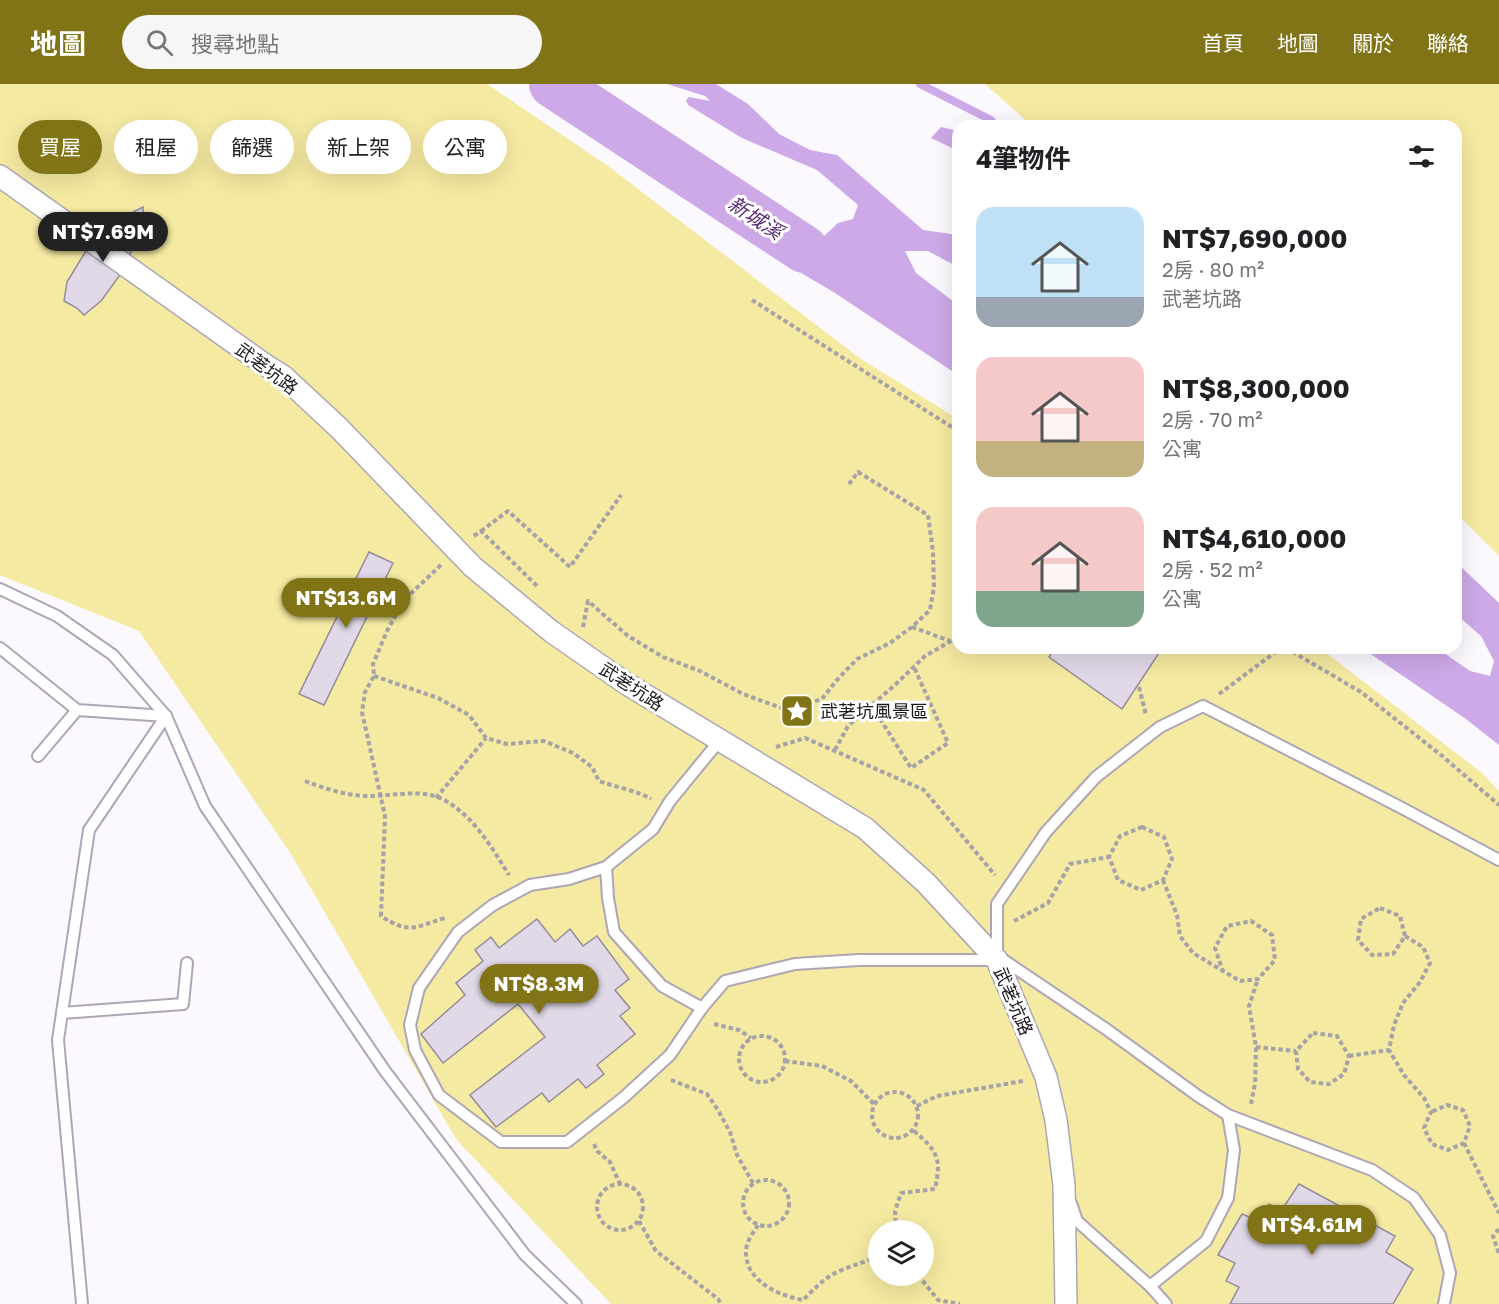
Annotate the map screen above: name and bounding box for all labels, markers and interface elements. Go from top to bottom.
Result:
search box [122,15,542,69]
icon: search [143,26,176,59]
text: 地圖 [30,27,86,60]
text: 搜尋地點 [191,30,279,57]
text: 首頁 [1202,30,1244,56]
text: 地圖 [1277,30,1319,56]
text: 關於 [1352,30,1394,56]
text: 聯絡 [1427,30,1469,56]
chip: 買屋 [18,120,102,174]
chip: 租屋 [114,120,198,174]
chip: 篩選 [210,120,294,174]
chip: 新上架 [306,120,411,174]
chip: 公寓 [423,120,507,174]
icon: filters [1405,140,1438,173]
text: 4筆物件 [976,143,1070,174]
water label: 新城溪 [724,191,790,245]
pin: NT$7.69M [41,212,165,263]
text: NT$7.69M [52,219,154,243]
text: NT$7,690,000 [1162,223,1348,254]
icon: home [1024,231,1096,303]
text: 2房 · 80 m² [1162,257,1264,281]
text: 武荖坑路 [1162,286,1242,310]
street label: 武荖坑路 [232,338,302,398]
text: NT$8,300,000 [1162,373,1350,404]
icon: home [1024,381,1096,453]
text: 2房 · 70 m² [1162,407,1263,431]
text: 公寓 [1162,436,1202,460]
text: NT$4,610,000 [1162,523,1346,554]
icon: home [1024,531,1096,603]
text: 2房 · 52 m² [1162,557,1263,581]
pin: NT$13.6M [284,578,408,629]
text: NT$13.6M [296,585,397,609]
text: 公寓 [1162,586,1202,610]
street label: 武荖坑路 [596,657,668,715]
place icon: 武荖坑風景區 [779,693,815,729]
place label: 武荖坑風景區 [820,700,928,722]
pin: NT$8.3M [484,964,594,1015]
street label: 武荖坑路 [990,964,1038,1038]
text: NT$8.3M [494,971,584,995]
pin: NT$4.61M [1250,1205,1374,1256]
text: NT$4.61M [1261,1212,1363,1236]
map controls [868,1220,934,1286]
button: layers [868,1220,934,1286]

